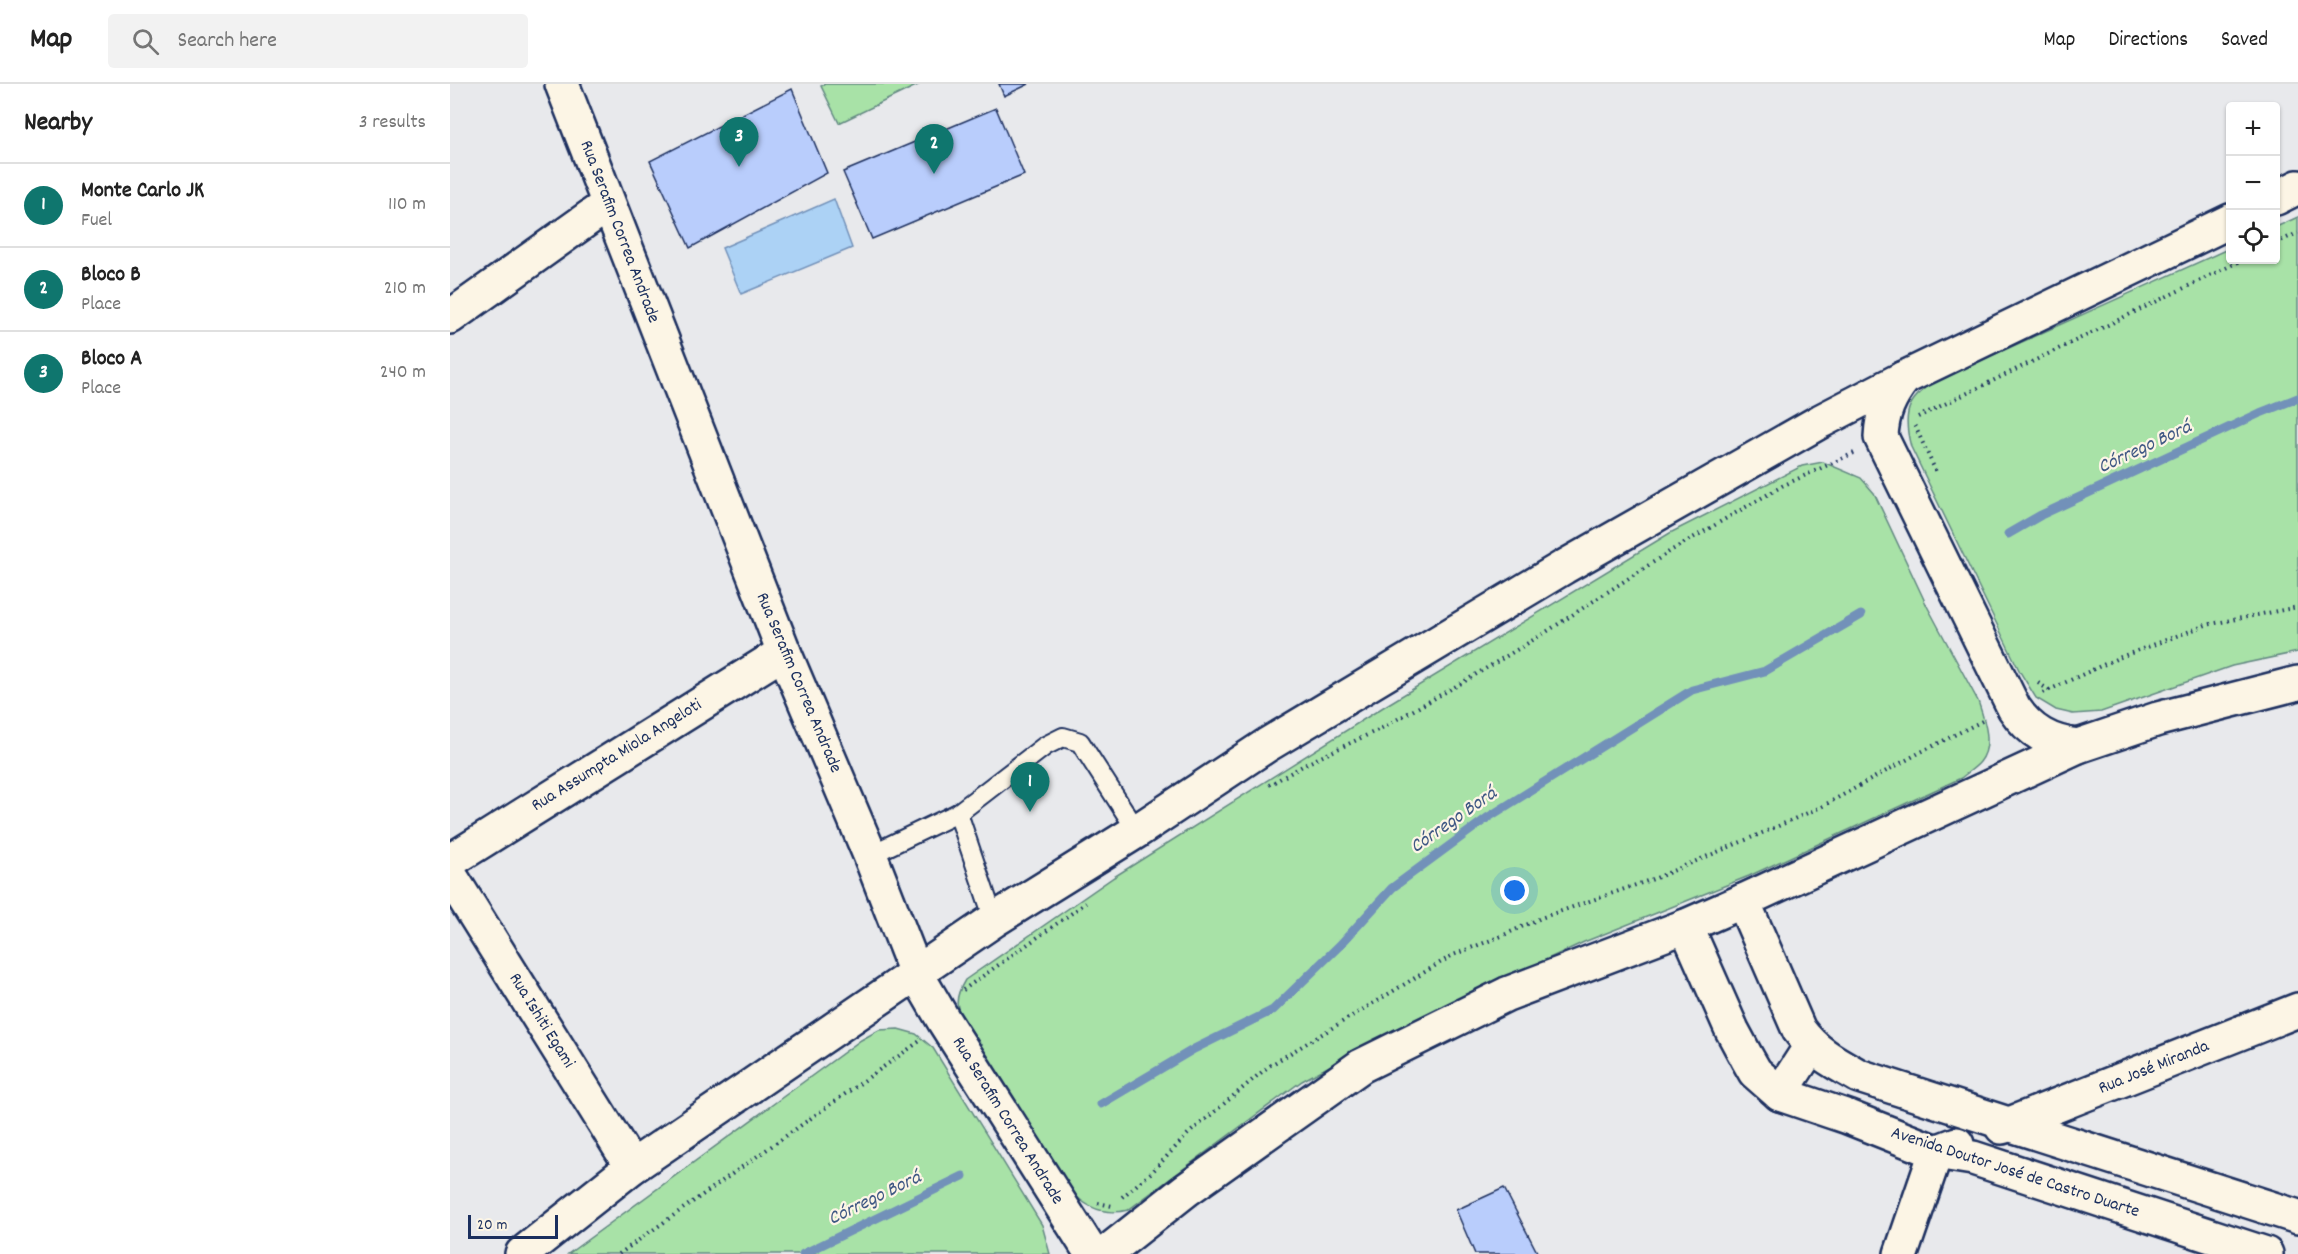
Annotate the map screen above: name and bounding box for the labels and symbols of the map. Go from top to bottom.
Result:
pin: 3 [720,118,758,167]
pin: 2 [914,124,954,174]
street label: Rua Serafim Correa Andrade [573,137,665,327]
water label: Córrego Borá [2094,413,2198,482]
street label: Rua Serafim Correa Andrade [749,589,847,777]
street label: Rua Assumpta Miola Angeloti [527,693,707,819]
pin: 1 [1010,762,1050,812]
water label: Córrego Borá [1405,780,1505,861]
your location [1500,876,1529,905]
street label: Rua Ishiti Egami [502,969,580,1073]
street label: Rua Serafim Correa Andrade [945,1032,1069,1210]
street label: Rua José Miranda [2095,1034,2214,1102]
street label: Avenida Doutor José de Castro Duarte [1888,1121,2143,1225]
water label: Córrego Borá [824,1164,928,1234]
scale bar [468,1212,558,1240]

